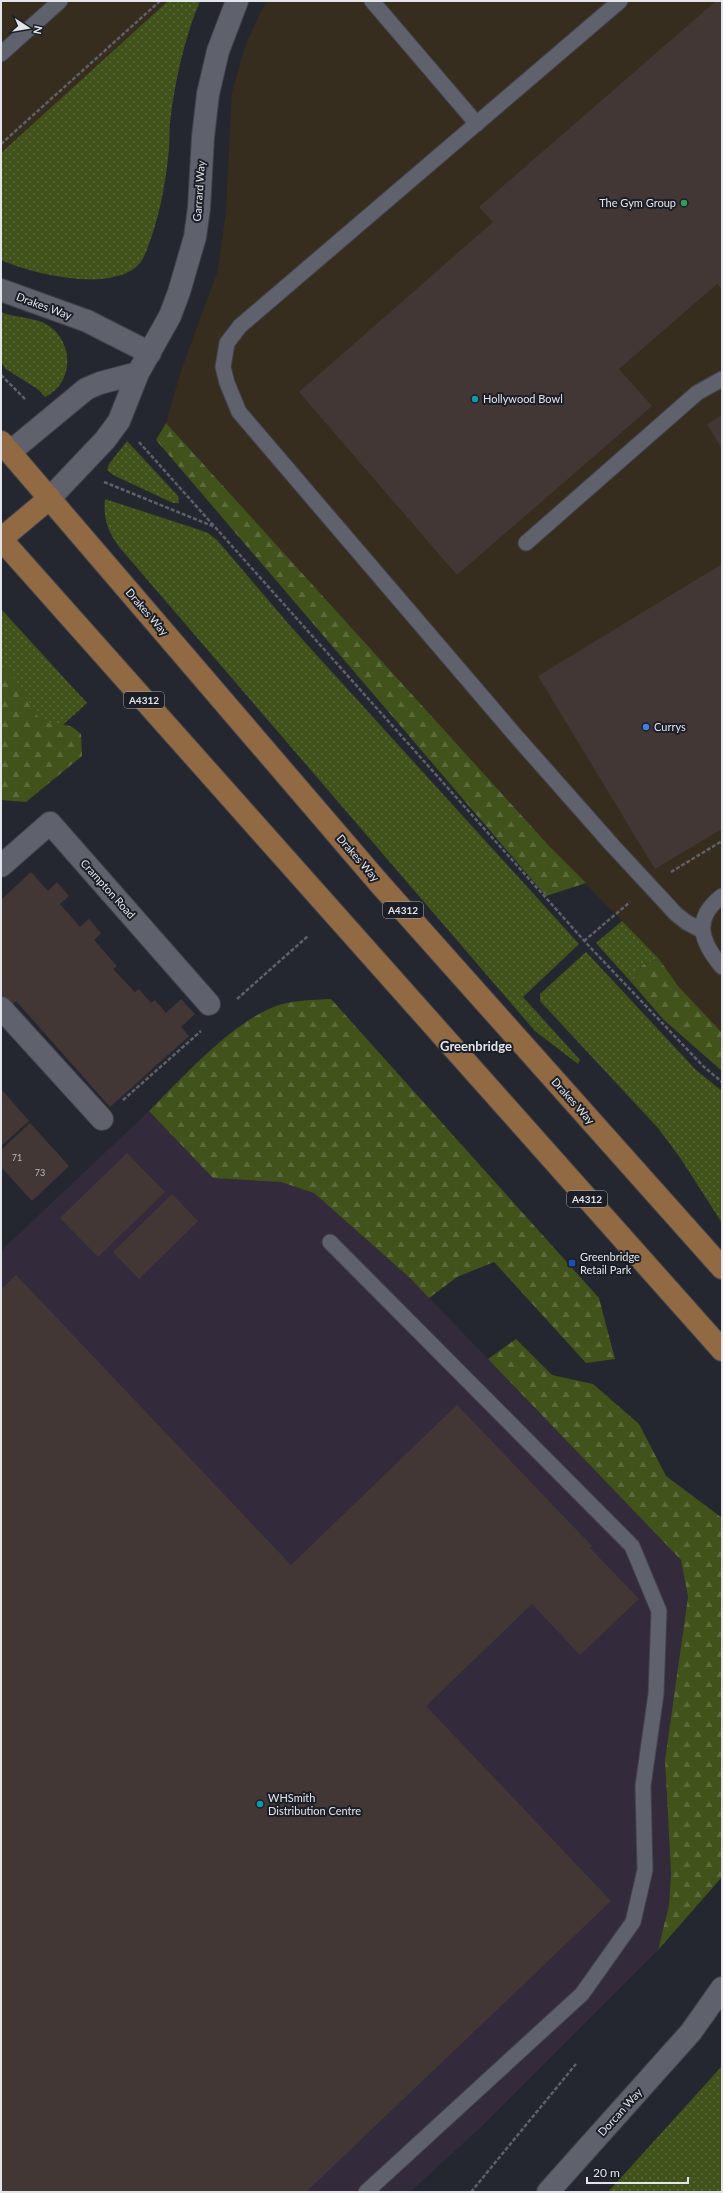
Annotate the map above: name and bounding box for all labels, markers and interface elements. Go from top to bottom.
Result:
north arrow [8,8,48,48]
text: N [31,25,46,36]
street label: Garrard Way [190,160,207,222]
place label: The Gym Group [599,196,676,209]
marker: The Gym Group [679,198,689,208]
street label: Drakes Way [15,290,74,322]
place label: Hollywood Bowl [483,392,563,405]
marker: Hollywood Bowl [470,394,480,404]
street label: Drakes Way [123,586,171,638]
road number: A4312 [124,692,164,708]
place label: Currys [654,720,686,733]
marker: Currys [641,722,651,732]
street label: Drakes Way [334,832,382,884]
street label: Crampton Road [78,856,138,921]
road number: A4312 [383,902,423,918]
district label: Greenbridge [440,1038,512,1054]
street label: Drakes Way [549,1075,598,1127]
house number: 71 [12,1152,22,1163]
house number: 73 [35,1167,45,1178]
road number: A4312 [567,1191,607,1207]
place label: Greenbridge Retail Park [580,1250,640,1276]
marker: Greenbridge Retail Park [567,1258,577,1268]
place label: WHSmith Distribution Centre [268,1791,361,1817]
marker: WHSmith Distribution Centre [255,1799,265,1809]
street label: Dorcan Way [595,2085,645,2138]
scale bar [587,2159,688,2185]
text: 20 m [593,2165,620,2180]

